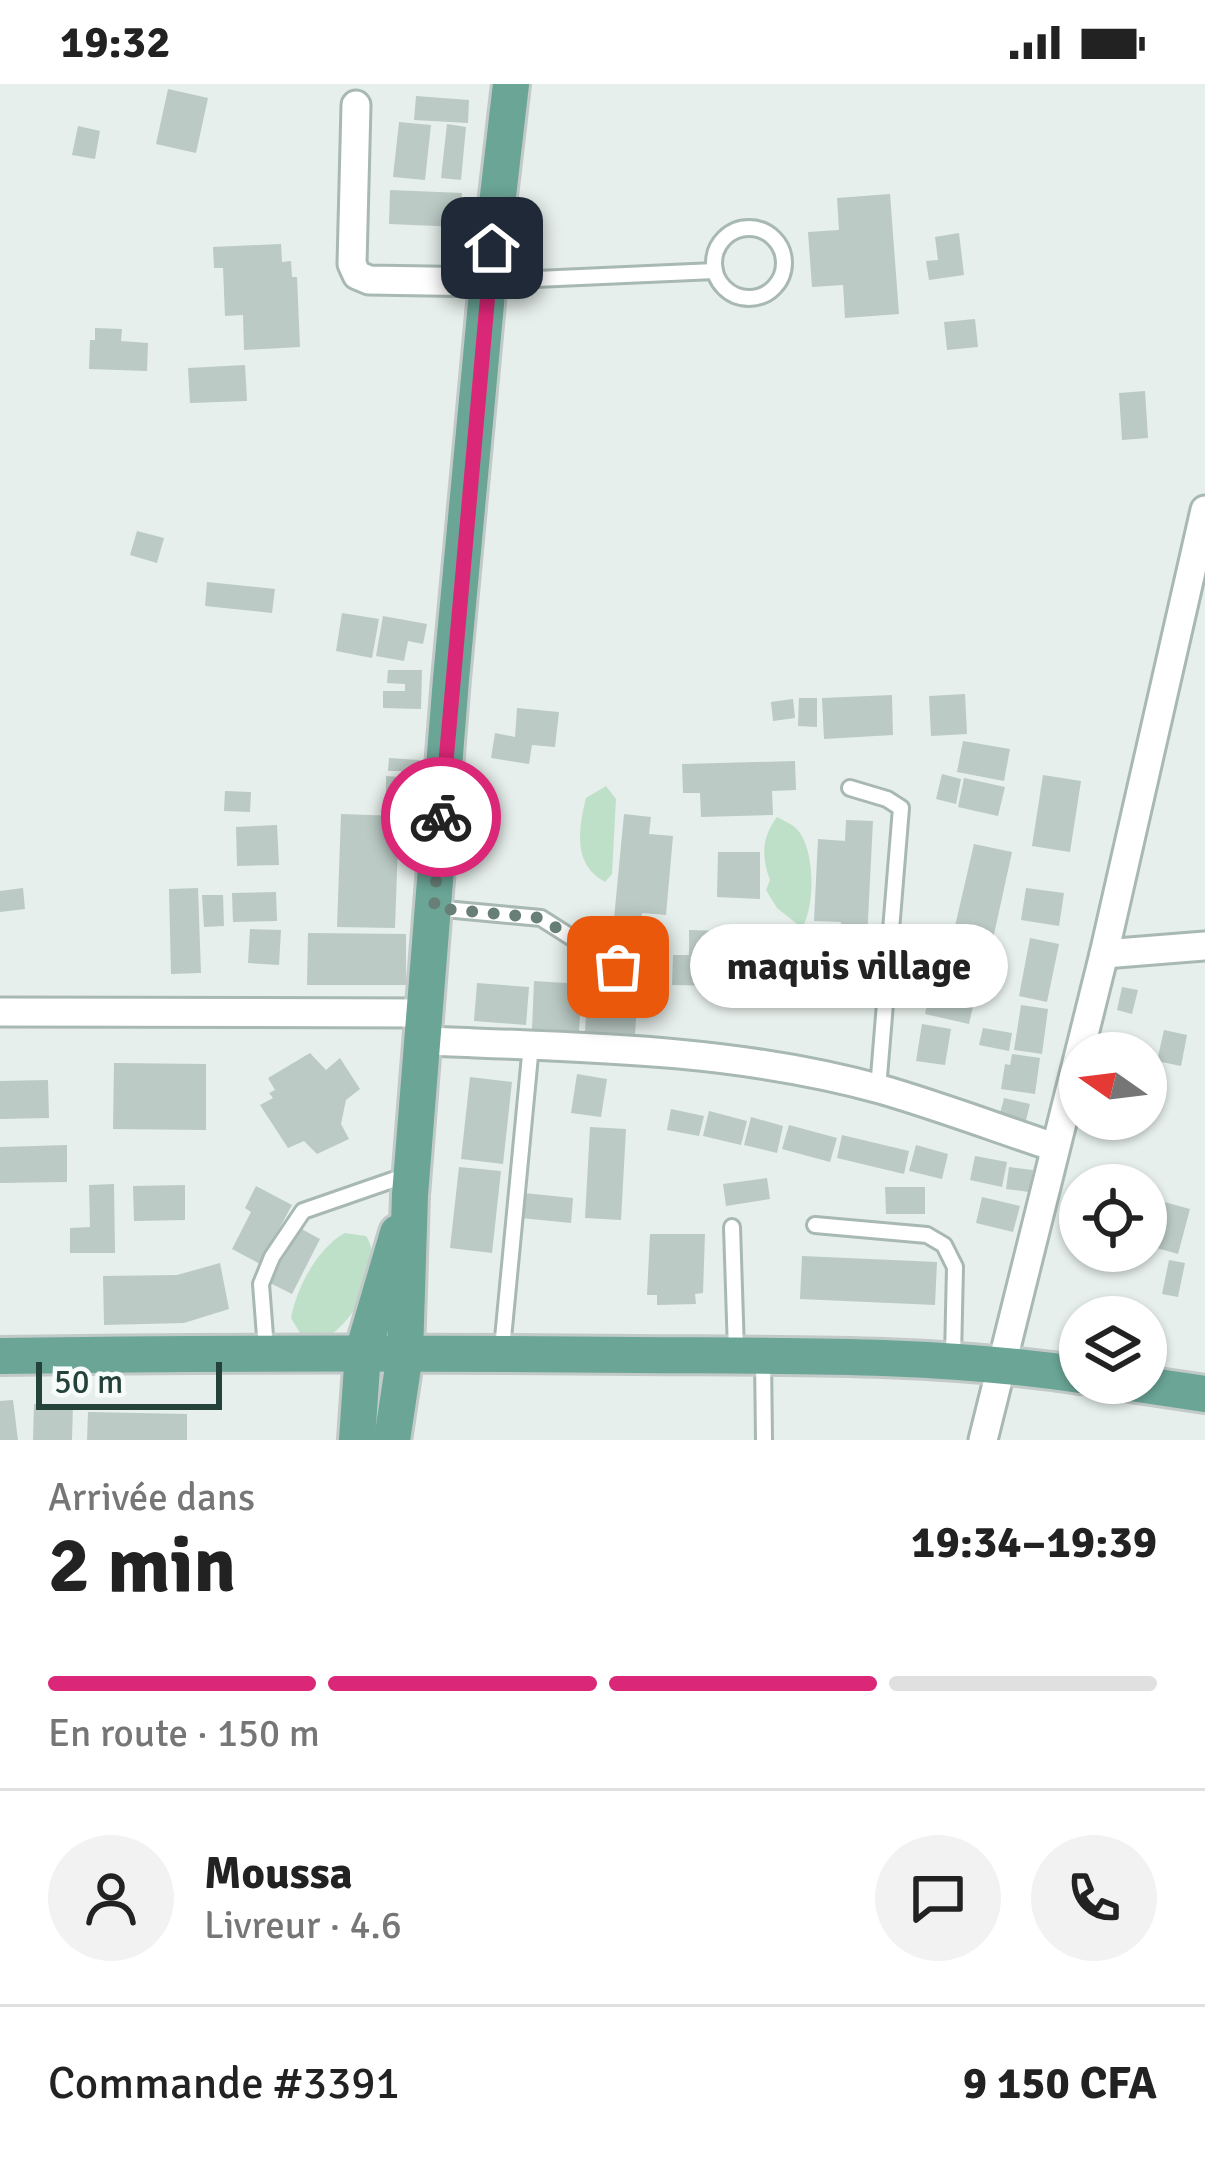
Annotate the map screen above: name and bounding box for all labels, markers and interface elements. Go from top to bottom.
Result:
text: 19:32 [60,15,170,70]
pin [441,197,543,299]
icon: home [459,215,525,281]
courier [381,757,501,877]
icon: bike [408,784,474,850]
pin [567,916,669,1018]
callout: maquis village [690,925,1008,1009]
icon: bag [585,934,651,1000]
text: maquis village [727,942,971,990]
north arrow [1059,1032,1167,1140]
map controls [1059,1032,1167,1404]
button: locate [1059,1164,1167,1272]
button: layers [1059,1296,1167,1404]
scale bar [36,1356,222,1409]
text: 50 m [54,1362,123,1403]
text: Arrivée dans [48,1473,255,1521]
text: 19:34–19:39 [911,1515,1157,1570]
text: 2 min [48,1518,236,1614]
text: En route · 150 m [48,1709,320,1757]
button: person [48,1835,174,1961]
button: chat [875,1835,1001,1961]
button: phone [1031,1835,1157,1961]
text: Moussa [204,1846,353,1901]
text: Livreur · 4.6 [204,1901,402,1949]
text: Commande #3391 [48,2056,400,2111]
text: 9 150 CFA [963,2056,1157,2111]

